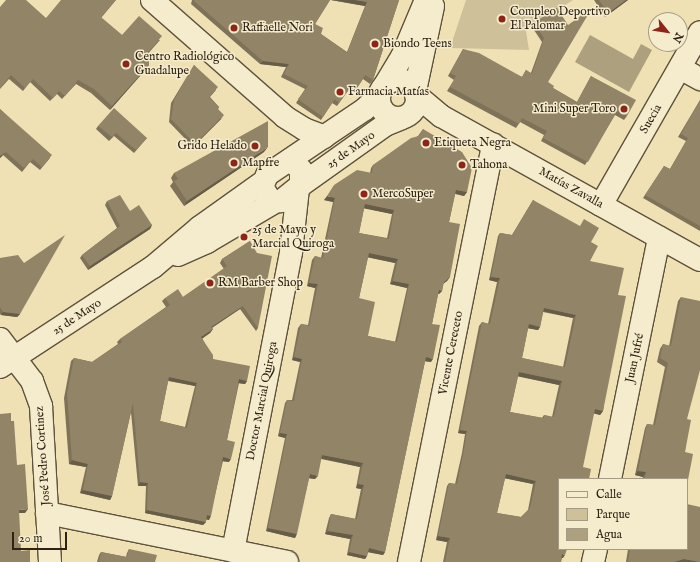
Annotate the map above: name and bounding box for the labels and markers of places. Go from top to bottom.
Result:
place label: Compleo Deportivo El Palomar [510,5,610,33]
marker: Compleo Deportivo El Palomar [497,14,507,24]
place label: Raffaelle Nori [242,21,313,35]
marker: Raffaelle Nori [229,23,239,33]
place label: Biondo Teens [383,37,452,51]
marker: Biondo Teens [370,39,380,49]
place label: Centro Radiológico Guadalupe [135,50,234,78]
marker: Centro Radiológico Guadalupe [120,58,132,70]
place label: Farmacia Matías [348,85,429,99]
marker: Farmacia Matías [335,87,345,97]
place label: Mini Super Toro [533,102,616,116]
marker: Mini Super Toro [619,104,629,114]
place label: Etiqueta Negra [434,136,511,150]
marker: Etiqueta Negra [421,138,431,148]
place label: Grido Helado [177,139,247,153]
marker: Grido Helado [250,141,260,151]
place label: Mapfre [242,156,279,170]
marker: Mapfre [229,158,239,168]
place label: Tahona [470,158,507,172]
marker: Tahona [457,160,467,170]
place label: MercoSuper [372,187,434,201]
marker: MercoSuper [359,189,369,199]
place label: 25 de Mayo y Marcial Quiroga [252,223,334,251]
marker: 25 de Mayo y Marcial Quiroga [239,232,249,242]
place label: RM Barber Shop [218,276,303,290]
marker: RM Barber Shop [205,278,215,288]

